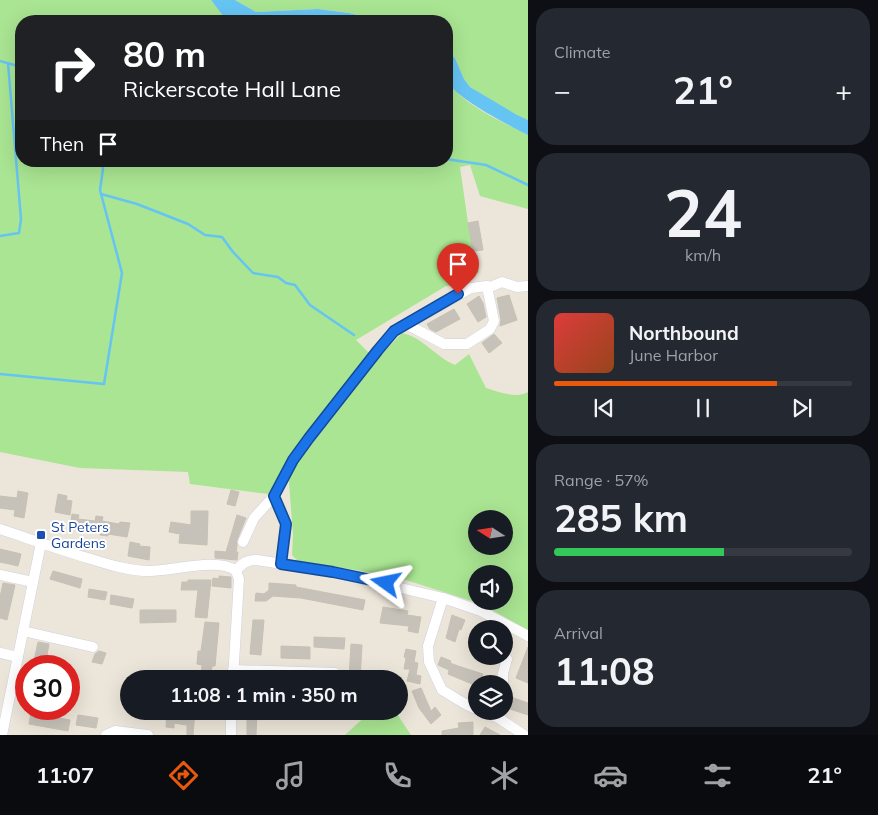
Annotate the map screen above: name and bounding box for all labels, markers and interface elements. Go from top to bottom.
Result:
text: 80 m [123,32,206,76]
icon: right [40,35,105,100]
text: Climate [554,42,610,62]
text: 21° [673,66,733,114]
text: − [554,73,571,108]
text: + [835,73,852,108]
text: Rickerscote Hall Lane [123,75,341,103]
icon: arrive [94,130,122,158]
text: Then [40,132,84,156]
text: 24 [664,172,742,253]
pin [437,243,479,294]
text: km/h [685,245,721,265]
icon: arrive [444,250,472,278]
text: Northbound [629,321,739,345]
text: June Harbor [629,345,718,365]
icon: previous [590,394,618,422]
icon: pause [689,394,717,422]
icon: next [788,394,816,422]
text: Range · 57% [554,470,649,490]
text: 285 km [554,494,688,542]
north arrow [468,510,512,555]
map controls [468,510,513,720]
place label: St Peters Gardens [51,518,109,552]
marker: St Peters Gardens [35,529,47,541]
position arrow [359,556,411,608]
button: sound [468,565,513,610]
button: search [468,620,513,665]
text: Arrival [554,623,603,643]
text: 11:08 [554,647,655,695]
speed limit sign: 30 [15,655,80,720]
button: layers [468,675,513,720]
text: 11:08 · 1 min · 350 m [170,683,358,707]
icon: directions [166,758,201,793]
icon: music [273,758,308,793]
icon: phone [380,758,415,793]
icon: climate [487,758,522,793]
icon: car [593,758,628,793]
icon: filters [700,758,735,793]
text: 11:07 [36,761,94,789]
text: 21° [807,761,842,789]

